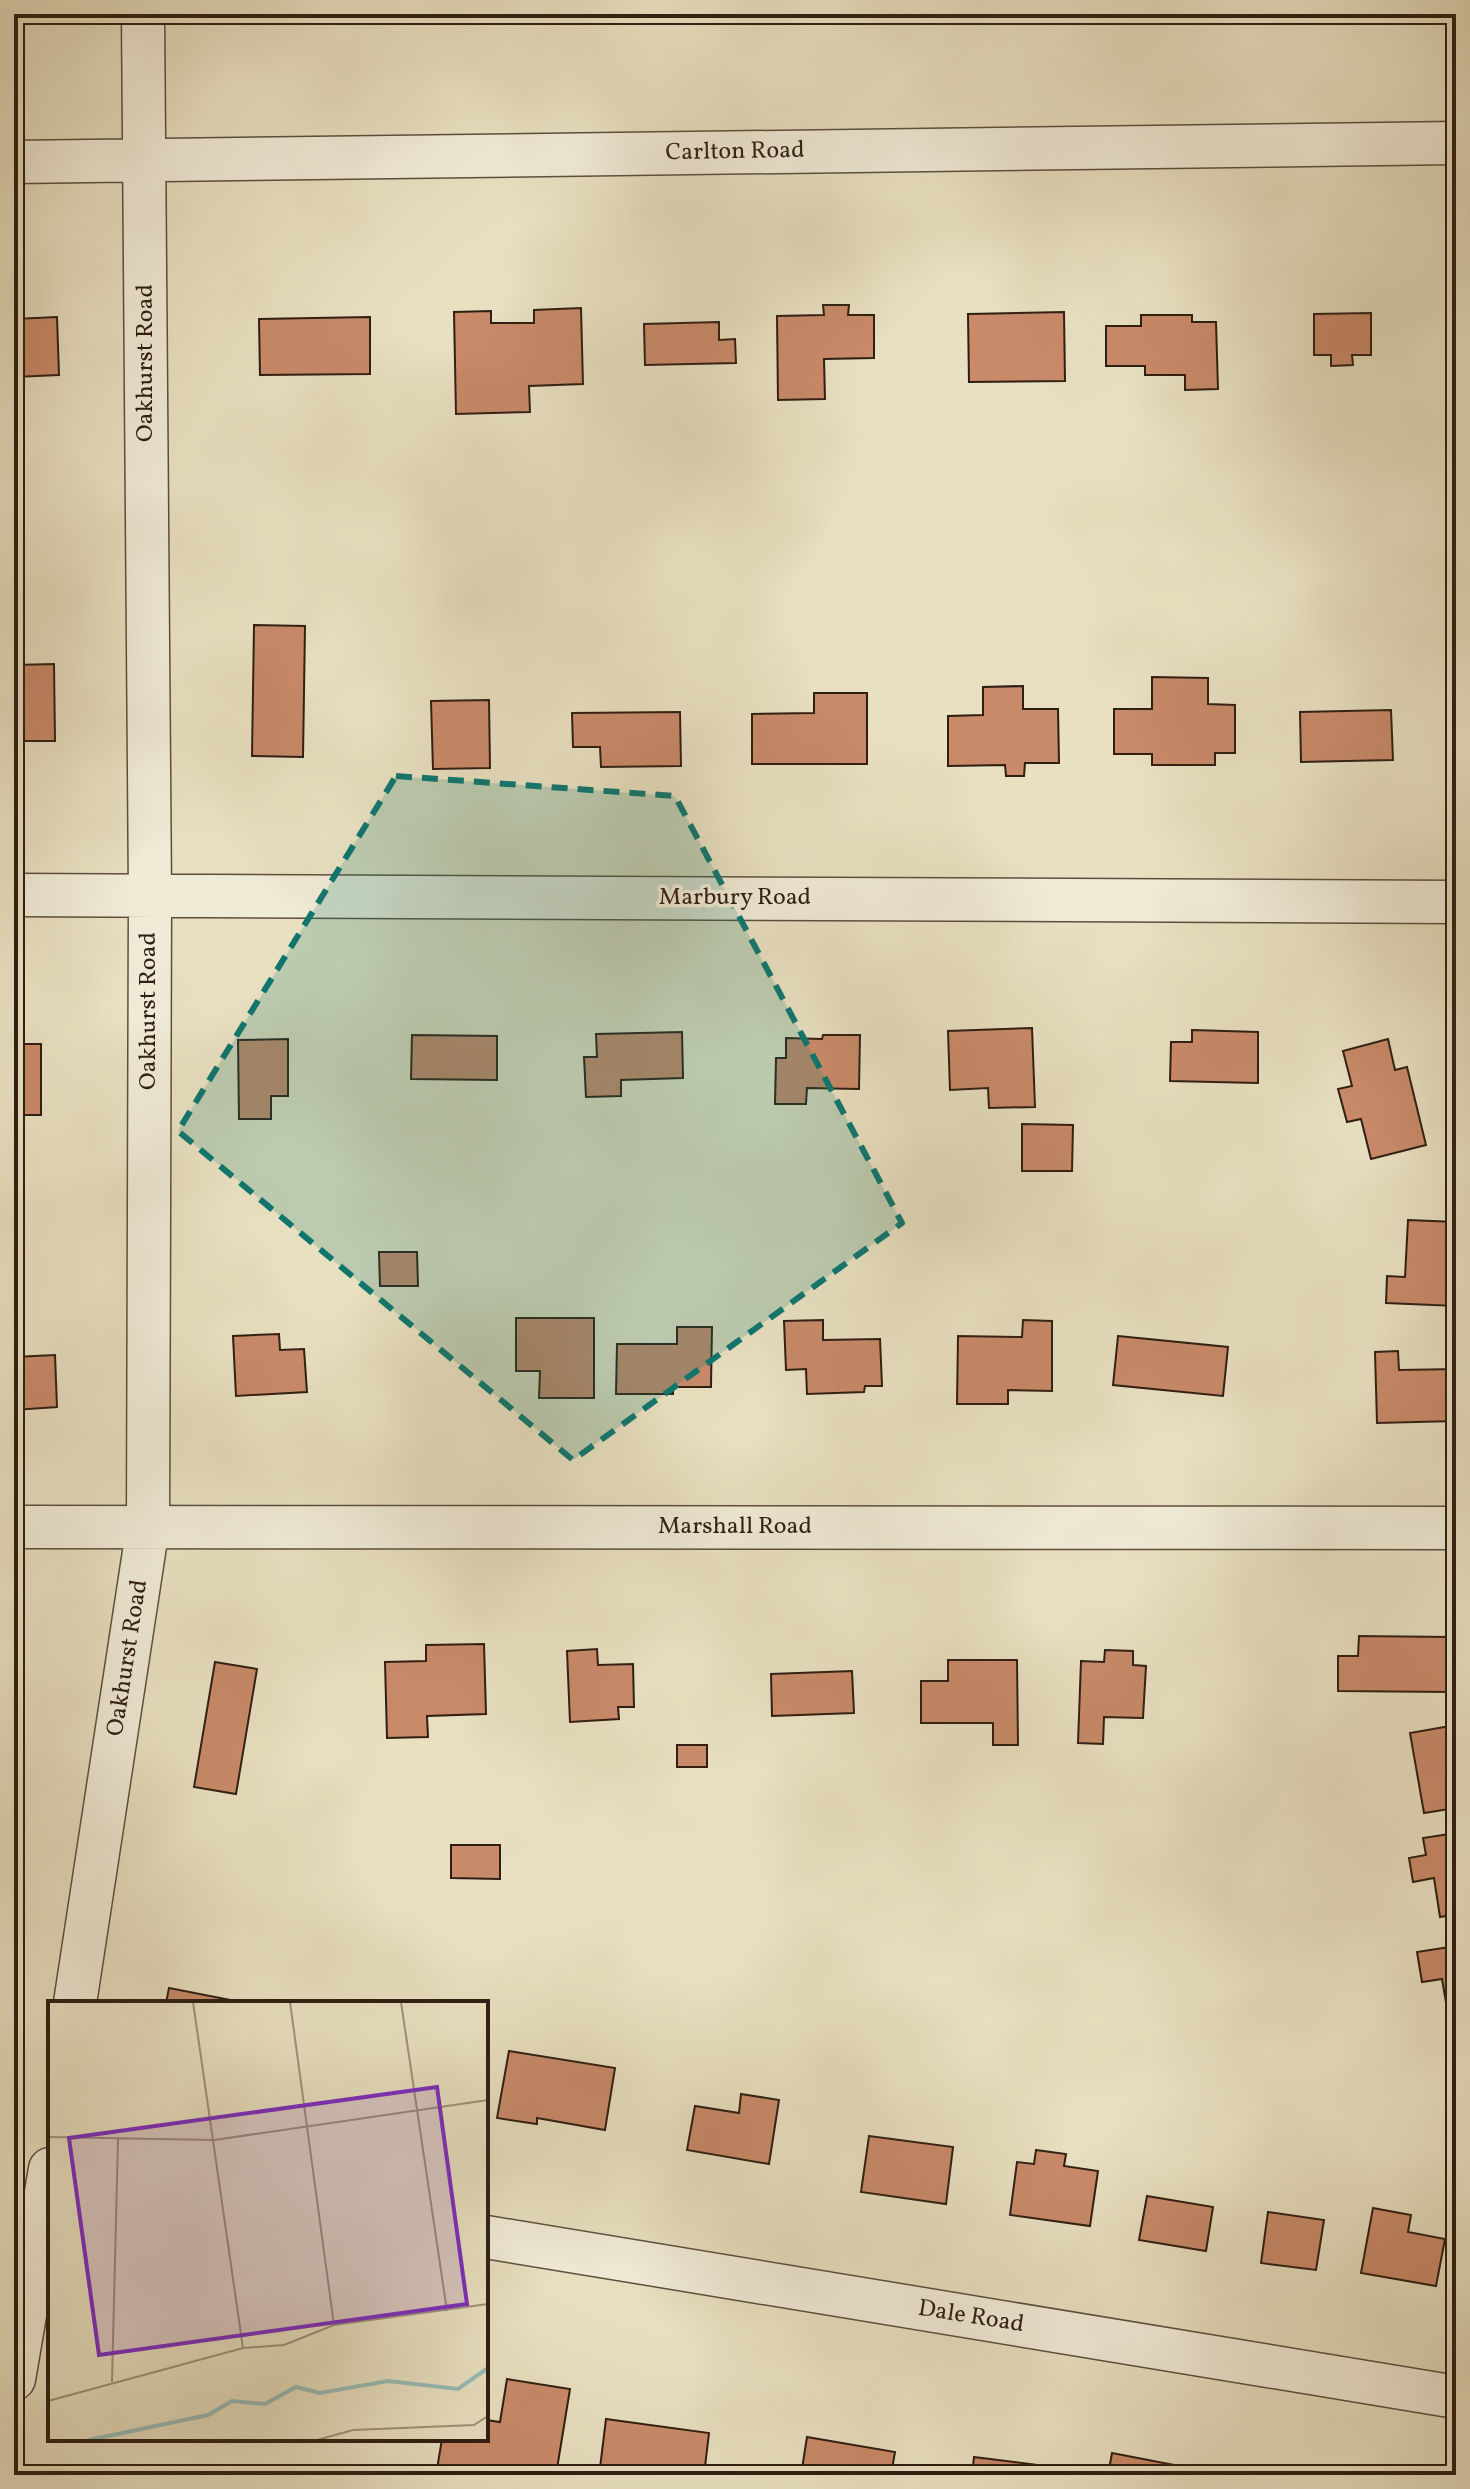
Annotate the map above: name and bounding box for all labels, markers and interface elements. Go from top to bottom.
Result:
street label: Carlton Road [665,134,805,170]
street label: Oakhurst Road [129,284,163,442]
street label: Marbury Road [659,881,811,915]
street label: Oakhurst Road [132,932,166,1090]
street label: Marshall Road [658,1510,812,1544]
street label: Oakhurst Road [99,1577,157,1739]
inset map [48,2001,488,2441]
street label: Dale Road [915,2292,1027,2342]

